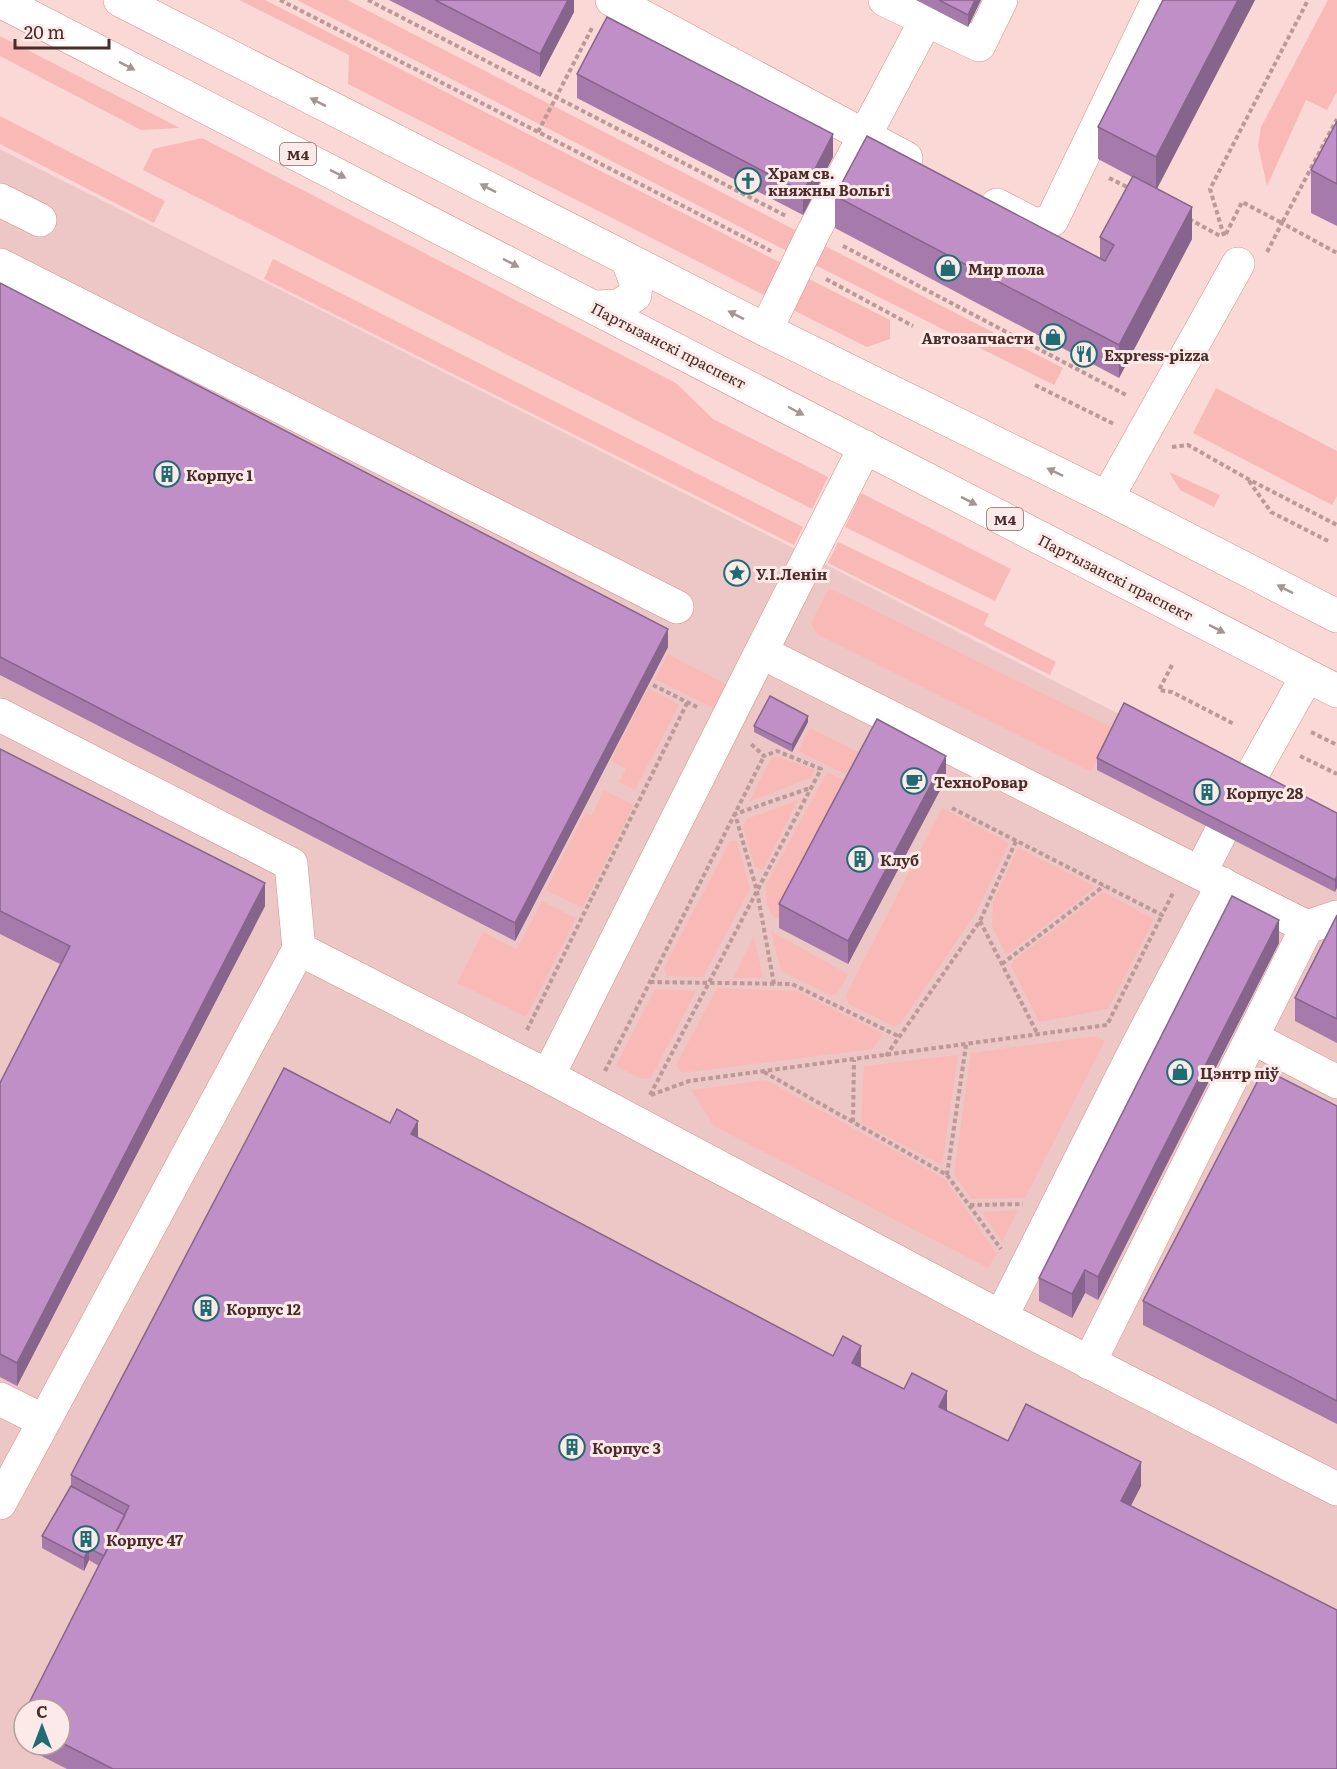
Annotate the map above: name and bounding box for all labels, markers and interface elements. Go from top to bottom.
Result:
scale bar [15,12,110,50]
text: 20 m [24,18,65,45]
one-way arrow [118,61,135,71]
one-way arrow [310,97,327,107]
road number: М4 [280,143,316,165]
place label: Храм св. княжны Вольгі [768,161,891,201]
church icon: Храм св. княжны Вольгі [733,166,763,196]
one-way arrow [329,170,346,179]
one-way arrow [479,184,496,193]
shop icon: Мир пола [933,253,963,283]
place label: Мир пола [968,257,1045,280]
one-way arrow [502,258,520,268]
street label: Партызанскі праспект [587,296,751,394]
one-way arrow [728,310,745,320]
shop icon: Автозапчасти [1038,322,1068,352]
place label: Автозапчасти [922,326,1034,349]
restaurant icon: Express-pizza [1069,339,1099,369]
place label: Express-pizza [1104,343,1210,366]
one-way arrow [788,406,805,416]
building icon: Корпус 1 [152,459,182,489]
place label: Корпус 1 [186,463,253,486]
one-way arrow [1046,467,1063,477]
one-way arrow [961,496,978,506]
road number: М4 [987,508,1023,530]
street label: Партызанскі праспект [1034,528,1198,626]
place icon: У.І.Ленін [722,558,752,588]
place label: У.І.Ленін [756,562,828,585]
one-way arrow [1276,584,1293,594]
one-way arrow [1209,624,1226,634]
cafe icon: ТехноРовар [899,766,929,796]
place label: ТехноРовар [934,770,1028,793]
building icon: Корпус 28 [1192,777,1222,807]
place label: Корпус 28 [1226,781,1304,804]
building icon: Клуб [845,844,875,874]
place label: Клуб [880,848,919,871]
shop icon: Цэнтр піў [1165,1057,1195,1087]
place label: Цэнтр піў [1200,1061,1280,1084]
building icon: Корпус 12 [191,1293,221,1323]
place label: Корпус 12 [226,1297,301,1320]
building icon: Корпус 3 [557,1432,587,1462]
place label: Корпус 3 [592,1436,661,1459]
building icon: Корпус 47 [71,1524,101,1554]
place label: Корпус 47 [106,1528,184,1551]
north arrow [12,1697,72,1757]
text: С [36,1699,48,1723]

